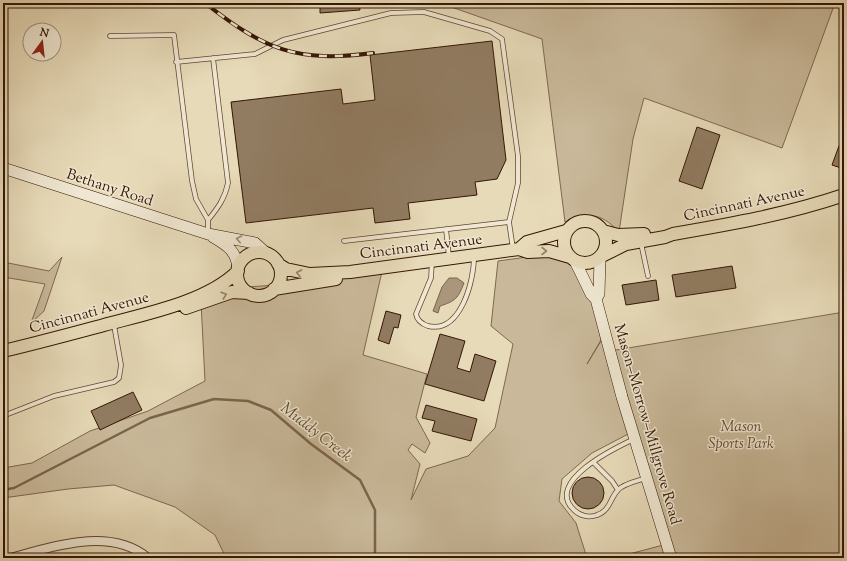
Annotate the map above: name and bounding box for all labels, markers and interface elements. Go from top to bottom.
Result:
north arrow [22,22,62,62]
text: N [37,24,51,42]
street label: Bethany Road [63,165,156,212]
street label: Cincinnati Avenue [682,181,807,228]
street label: Cincinnati Avenue [359,230,484,265]
one-way arrow [236,236,242,244]
one-way arrow [541,247,547,255]
one-way arrow [296,269,303,277]
street label: Cincinnati Avenue [27,287,152,340]
one-way arrow [221,292,228,300]
street label: Mason–Morrow–Millgrove Road [608,322,685,528]
water label: Muddy Creek [275,398,356,468]
park label: Mason Sports Park [708,417,774,455]

